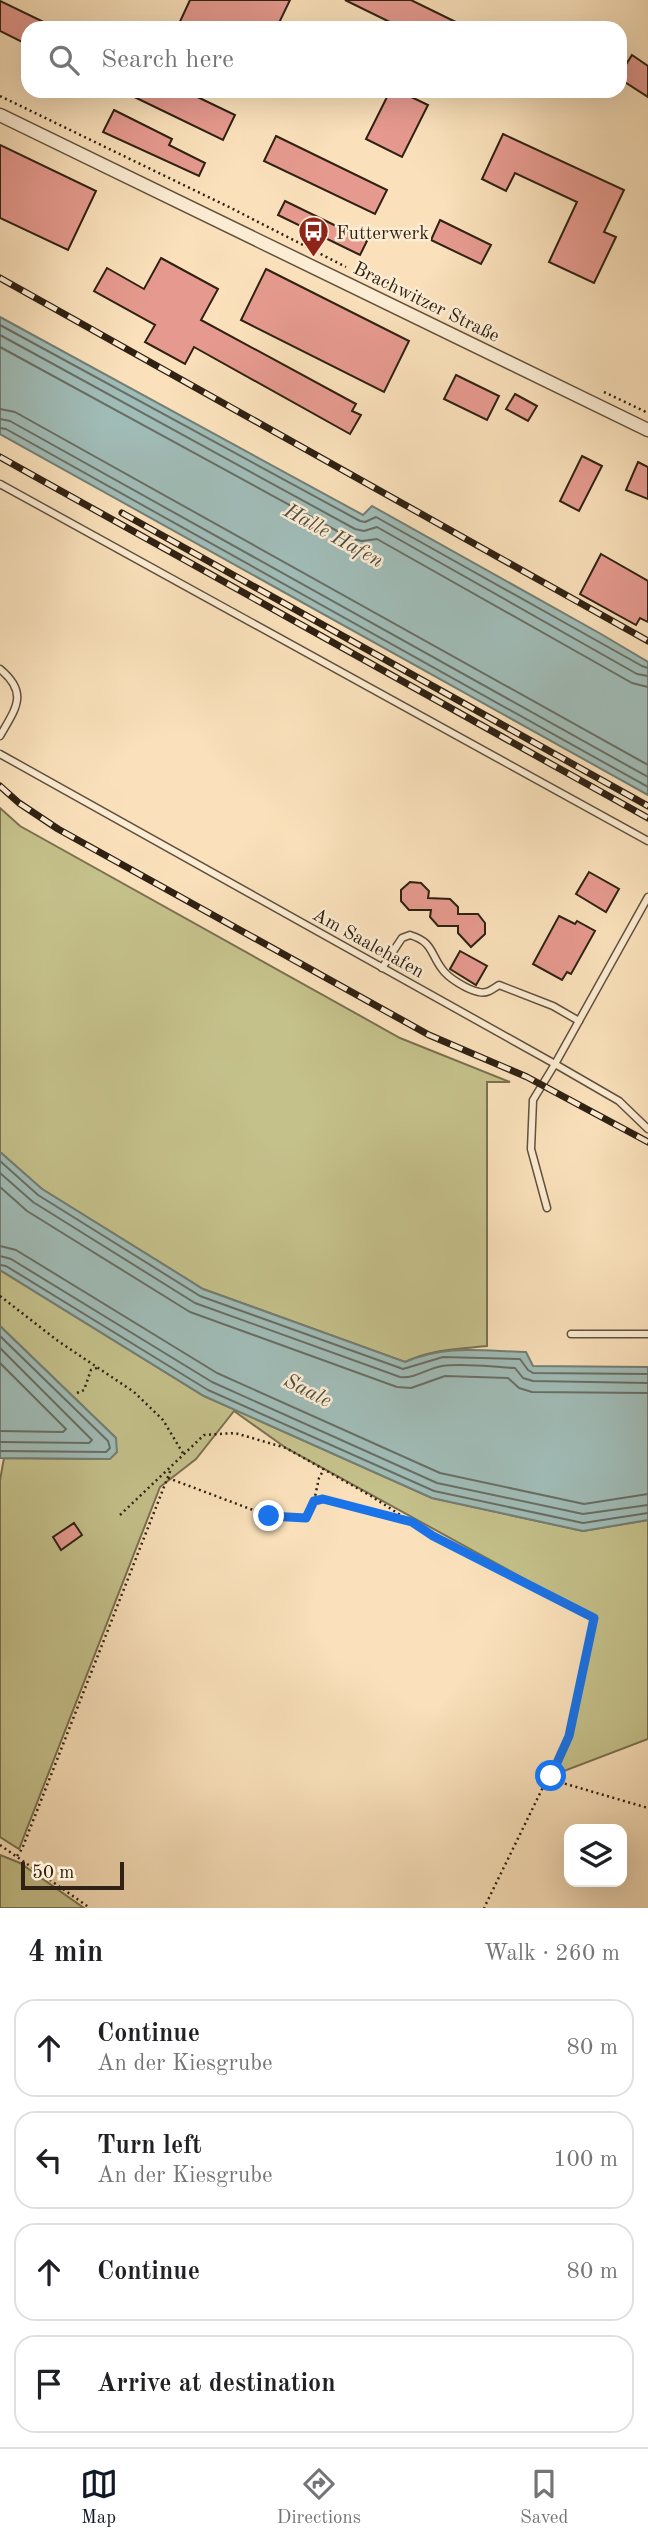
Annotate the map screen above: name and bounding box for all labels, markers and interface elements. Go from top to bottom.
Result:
search box [21,21,627,98]
icon: search [45,41,83,79]
text: Search here [101,47,234,73]
bus stop icon: Futterwerk [296,215,330,259]
place label: Futterwerk [336,225,429,244]
street label: Brachwitzer Straße [350,260,502,347]
water label: Halle Hafen [279,500,387,572]
street label: Am Saalehafen [309,906,427,983]
water label: Saale [280,1371,334,1412]
route end [253,1500,284,1531]
route start [535,1760,566,1791]
map controls [564,1824,627,1887]
button: layers [564,1824,627,1887]
scale bar [21,1859,124,1891]
text: 50 m [32,1864,74,1883]
text: 4 min [28,1938,103,1968]
text: Walk · 260 m [484,1942,620,1965]
text: Continue [97,2021,200,2047]
icon: ahead [30,2029,68,2067]
text: 80 m [567,2036,618,2059]
text: An der Kiesgrube [97,2052,273,2075]
text: Turn left [97,2133,202,2159]
icon: left [30,2141,68,2179]
text: 100 m [553,2148,618,2171]
text: An der Kiesgrube [97,2164,273,2187]
icon: ahead [30,2253,68,2291]
text: Continue [97,2259,200,2285]
text: 80 m [567,2260,618,2283]
icon: arrive [30,2365,68,2403]
text: Arrive at destination [97,2371,336,2397]
tab: Map [80,2465,118,2530]
tab: Directions [277,2465,361,2530]
tab: Saved [520,2465,568,2530]

